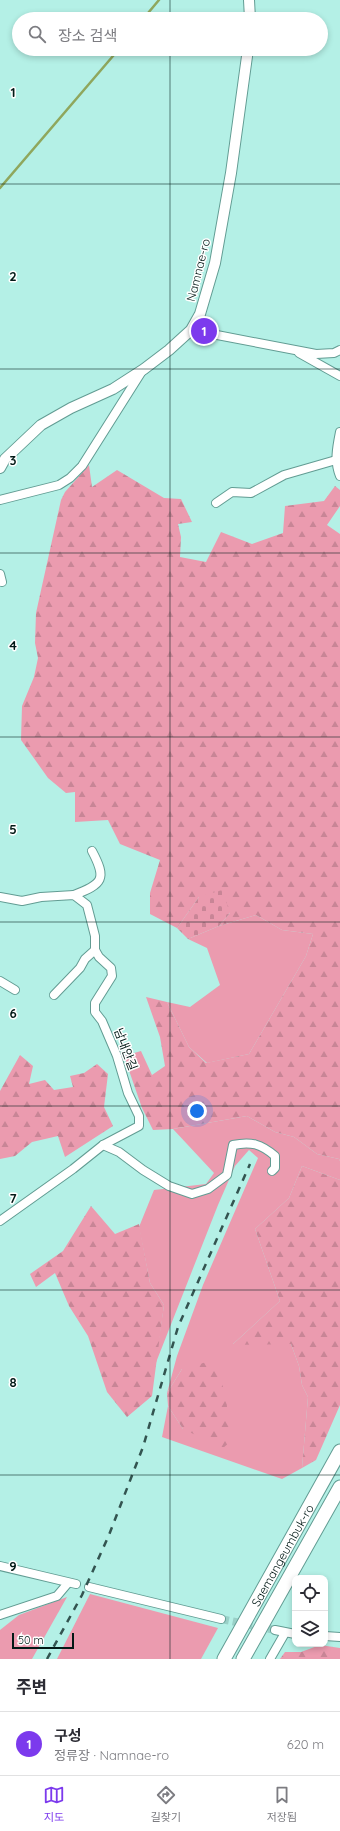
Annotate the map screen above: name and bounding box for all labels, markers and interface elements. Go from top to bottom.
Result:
search box [12,12,328,56]
icon: search [26,23,48,45]
text: 장소 검색 [58,26,117,45]
text: 1 [10,84,16,100]
street label: Namnae-ro [183,237,213,303]
text: 2 [9,268,17,284]
pin: 1 [191,316,217,346]
text: 3 [10,452,17,468]
text: 4 [9,637,17,653]
text: 5 [9,821,17,837]
text: 6 [9,1005,17,1021]
street label: 남내안길 [111,1026,141,1072]
your location [187,1101,207,1121]
text: 7 [9,1190,17,1206]
text: 8 [9,1374,17,1390]
street label: Saemangeumbuk-ro [247,1501,316,1609]
text: 9 [9,1558,17,1574]
map controls [292,1575,328,1647]
button: locate [292,1575,328,1611]
button: layers [292,1611,328,1647]
scale bar [12,1631,74,1650]
text: 50 m [18,1633,44,1647]
text: 주변 [16,1676,47,1697]
text: 구성 [54,1726,82,1745]
text: 1 [26,1736,32,1752]
text: 620 m [287,1736,324,1752]
text: 정류장 · Namnae-ro [54,1747,169,1763]
tab: 지도 [43,1784,65,1824]
tab: 길찾기 [151,1784,181,1824]
tab: 저장됨 [267,1784,297,1824]

